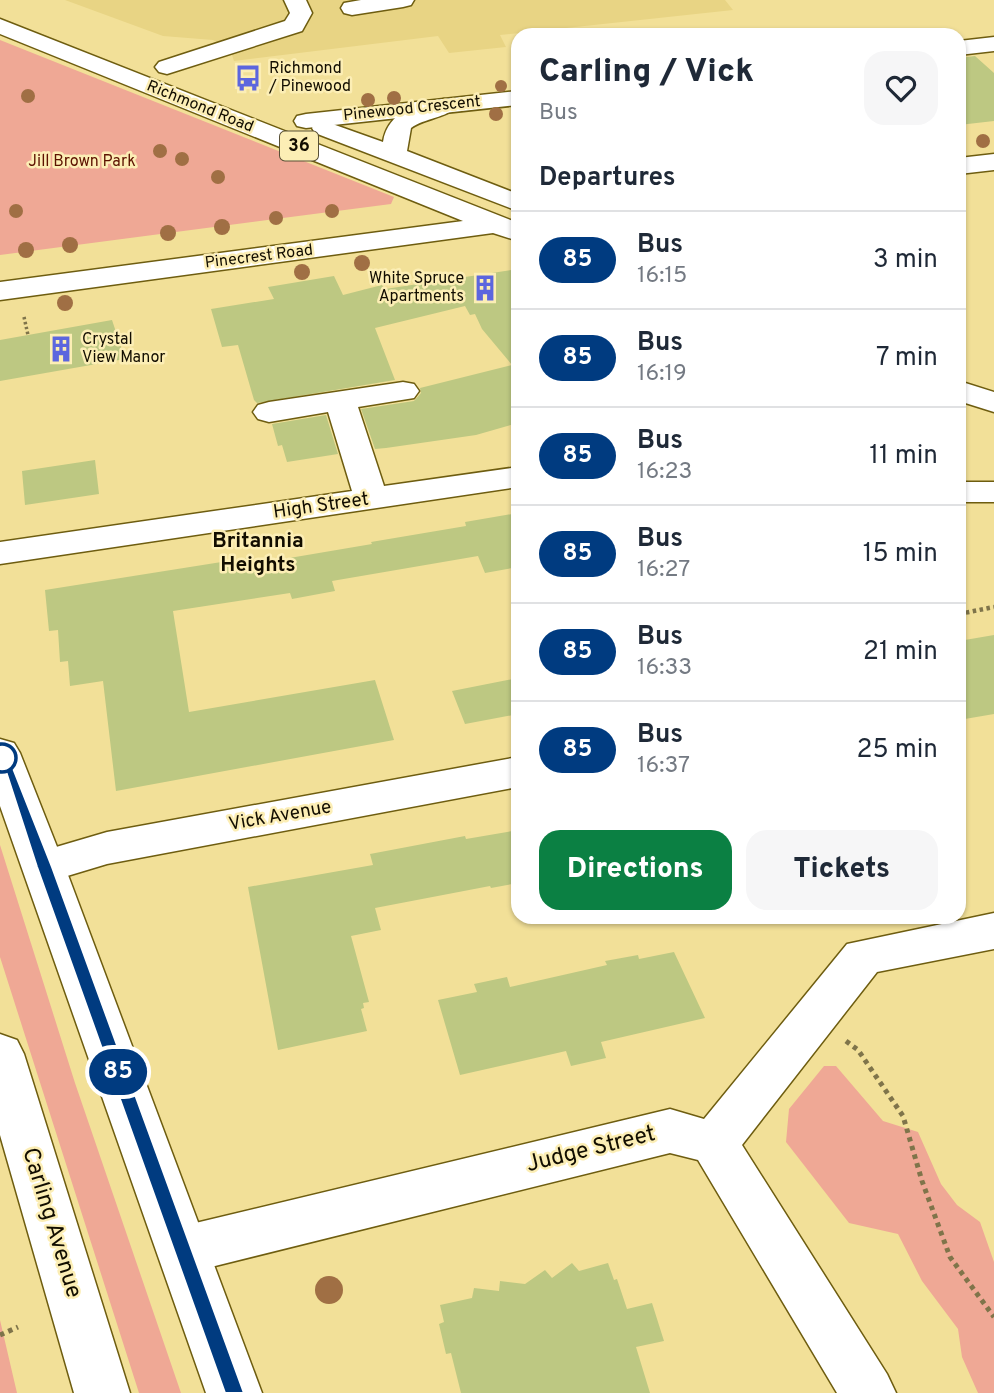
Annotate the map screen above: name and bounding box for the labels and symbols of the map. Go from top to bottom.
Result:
place label: Richmond / Pinewood [268,59,351,97]
bus stop icon: Richmond / Pinewood [233,63,263,93]
street label: Richmond Road [144,76,256,138]
street label: Pinewood Crescent [342,92,482,126]
road number: 36 [280,132,318,160]
park label: Jill Brown Park [28,152,136,172]
street label: Pinecrest Road [204,240,314,274]
place label: White Spruce Apartments [369,269,464,307]
building icon: White Spruce Apartments [470,273,500,303]
place label: Crystal View Manor [82,330,165,368]
building icon: Crystal View Manor [46,334,76,364]
street label: High Street [272,487,370,525]
district label: Britannia Heights [212,528,304,579]
unlabelled marker [0,743,17,773]
street label: Vick Avenue [227,795,333,837]
line badge: 85 [86,1049,150,1095]
street label: Judge Street [523,1120,659,1180]
street label: Carling Avenue [14,1144,88,1302]

